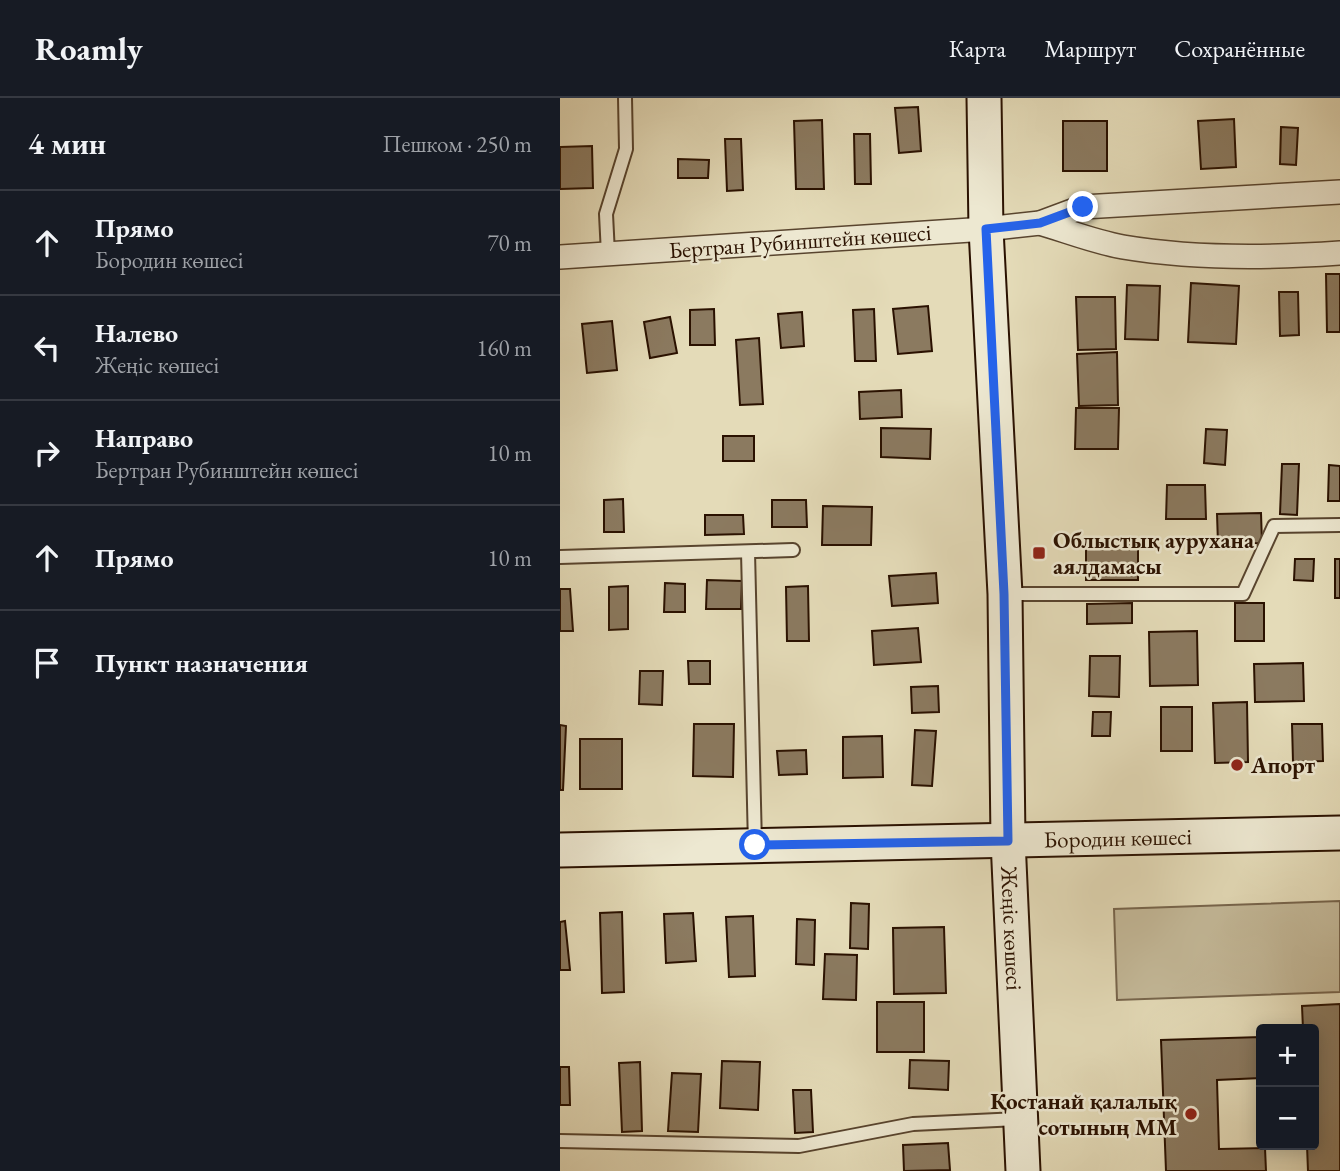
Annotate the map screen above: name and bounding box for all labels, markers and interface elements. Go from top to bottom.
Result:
text: Roamly [35,27,143,70]
text: Карта [949,33,1006,64]
text: Маршрут [1044,33,1136,64]
text: Сохранённые [1174,33,1305,64]
text: 4 мин [28,124,106,163]
text: Пешком · 250 m [383,129,532,159]
route end [1067,191,1098,222]
text: Прямо [95,211,174,245]
street label: Бертран Рубинштейн көшесі [668,217,933,265]
icon: ahead [28,224,66,262]
text: 70 m [487,228,532,258]
text: Бородин көшесі [95,245,243,275]
text: Налево [95,316,178,350]
icon: left [28,329,66,367]
text: 160 m [476,333,532,363]
text: Жеңіс көшесі [95,350,219,380]
text: Направо [95,421,193,455]
icon: right [28,434,66,472]
text: 10 m [487,438,532,468]
text: Бертран Рубинштейн көшесі [95,455,358,485]
place label: Облыстық аурухана аялдамасы [1053,525,1255,581]
icon: ahead [28,539,66,577]
text: Прямо [95,541,174,575]
text: 10 m [487,543,532,573]
marker: Облыстық аурухана аялдамасы [1031,545,1047,561]
icon: arrive [28,644,66,682]
text: Пункт назначения [95,646,308,680]
place label: Апорт [1250,750,1316,780]
marker: Апорт [1229,757,1245,773]
street label: Бородин көшесі [1043,821,1193,854]
route start [739,829,770,860]
street label: Жеңіс көшесі [994,865,1030,992]
map controls [1256,1024,1319,1150]
button: + [1256,1024,1319,1087]
place label: Қостанай қалалық сотының ММ [990,1086,1177,1142]
button: − [1256,1087,1319,1150]
marker: Қостанай қалалық сотының ММ [1183,1106,1199,1122]

